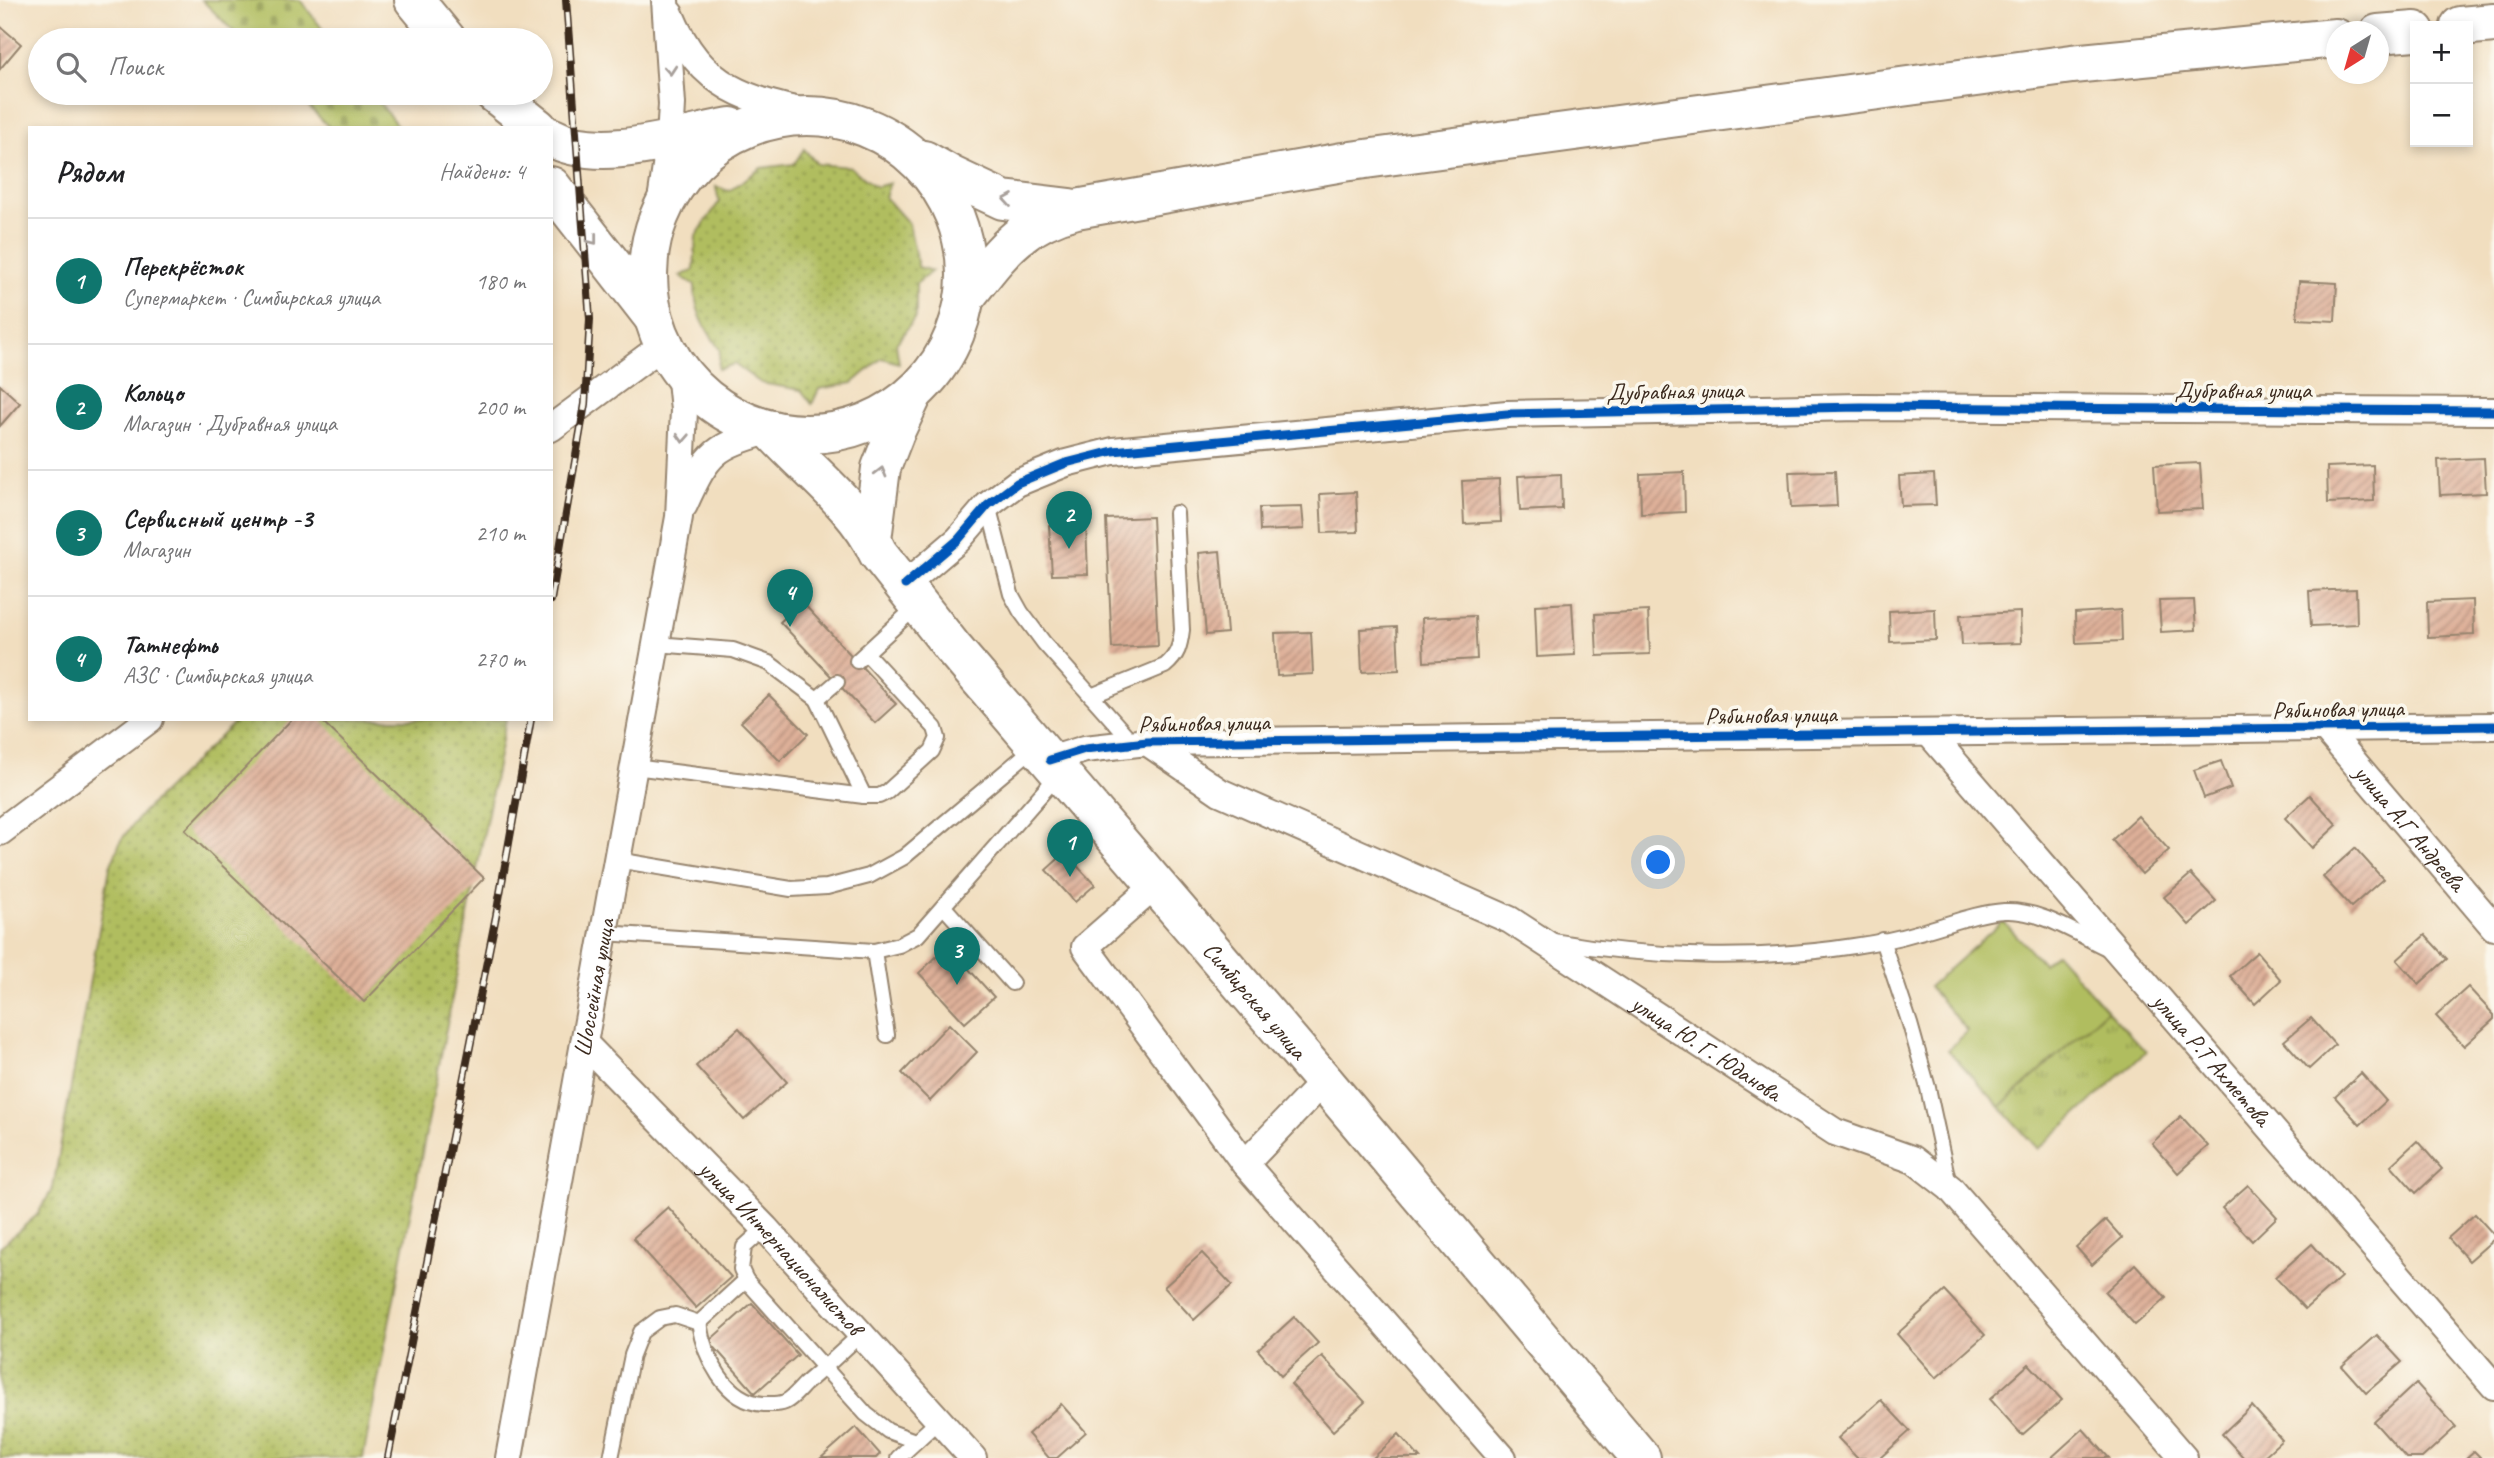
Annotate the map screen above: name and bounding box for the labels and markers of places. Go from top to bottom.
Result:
pin: 2 [1046,491,1092,549]
pin: 4 [767,569,813,627]
pin: 1 [1047,819,1093,877]
pin: 3 [934,927,980,985]

